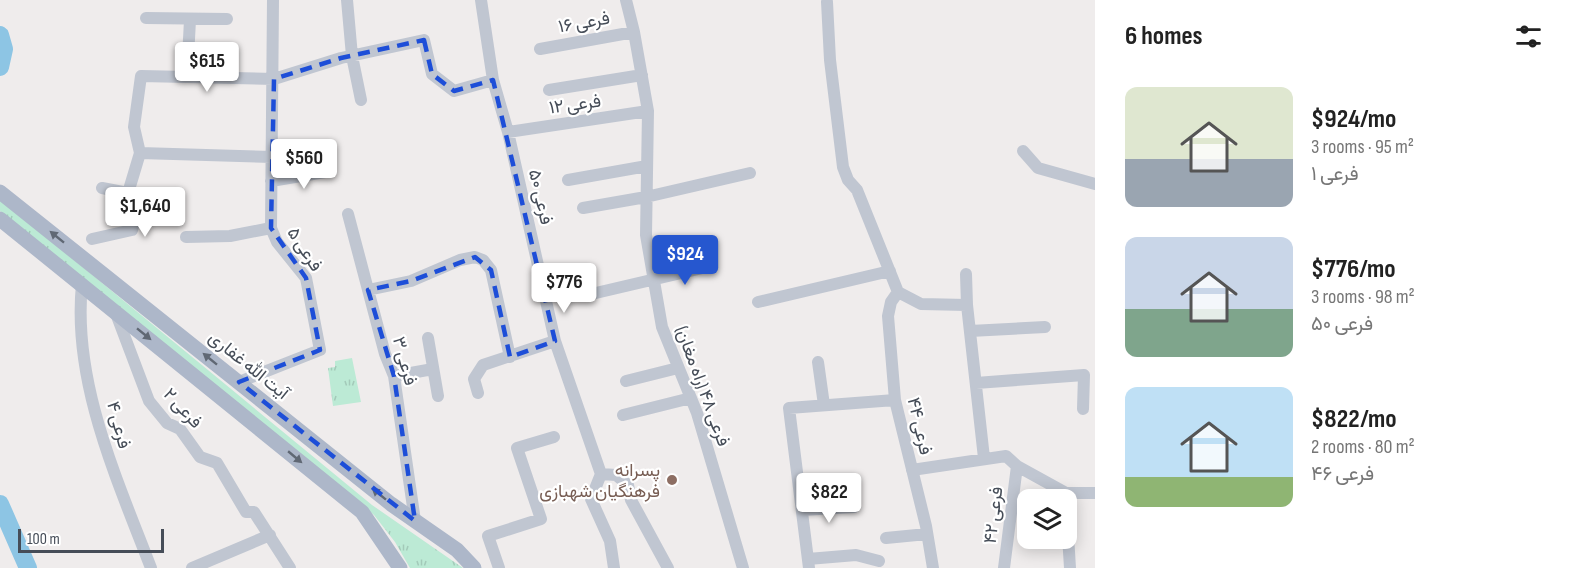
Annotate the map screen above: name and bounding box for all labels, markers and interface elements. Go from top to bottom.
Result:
street label: فرعی ۱۶ [557,8,611,37]
icon: filters [1512,20,1545,53]
text: 6 homes [1125,21,1203,52]
pin: $615 [171,42,243,93]
text: $615 [189,49,225,73]
street label: فرعی ۱۲ [548,90,602,119]
text: $924/mo [1311,104,1396,135]
icon: home [1173,111,1245,183]
text: 3 rooms · 95 m² [1311,135,1414,159]
pin: $560 [268,139,340,190]
text: $560 [285,146,323,170]
text: فرعی ۱ [1311,162,1359,186]
street label: فرعی ۵۰ [524,168,557,227]
pin: $1,640 [96,187,194,238]
text: $1,640 [119,194,171,218]
street label: فرعی ۵ [283,223,327,275]
one-way arrow [50,232,65,244]
pin: $924 [649,235,721,286]
text: $924 [666,242,704,266]
text: $776/mo [1311,254,1396,285]
icon: home [1173,261,1245,333]
pin: $776 [528,263,600,314]
text: $776 [545,270,583,294]
text: 3 rooms · 98 m² [1311,285,1415,309]
text: فرعی ۵۰ [1311,312,1373,336]
street label: فرعی ۴۸ (راه مغان) [671,323,734,449]
street label: آیت الله غفاری [204,326,295,405]
one-way arrow [136,327,152,340]
street label: فرعی ۳ [388,334,421,388]
one-way arrow [202,352,218,365]
street label: فرعی ۲ [159,384,206,433]
street label: فرعی ۴۴ [903,395,936,457]
street label: فرعی ۴ [102,399,135,451]
text: $822/mo [1311,404,1397,435]
icon: home [1173,411,1245,483]
text: 2 rooms · 80 m² [1311,435,1415,459]
one-way arrow [287,450,302,463]
place label: پسرانه فرهنگیان شهبازی [539,460,660,502]
text: فرعی ۴۶ [1311,462,1374,486]
marker: پسرانه فرهنگیان شهبازی [665,473,679,487]
pin: $822 [793,473,865,524]
text: $822 [810,480,848,504]
street label: فرعی ۴۲ [980,485,1007,545]
one-way arrow [371,488,386,500]
map controls [1017,489,1077,549]
button: layers [1017,489,1077,549]
scale bar [18,526,164,554]
text: 100 m [27,530,60,549]

